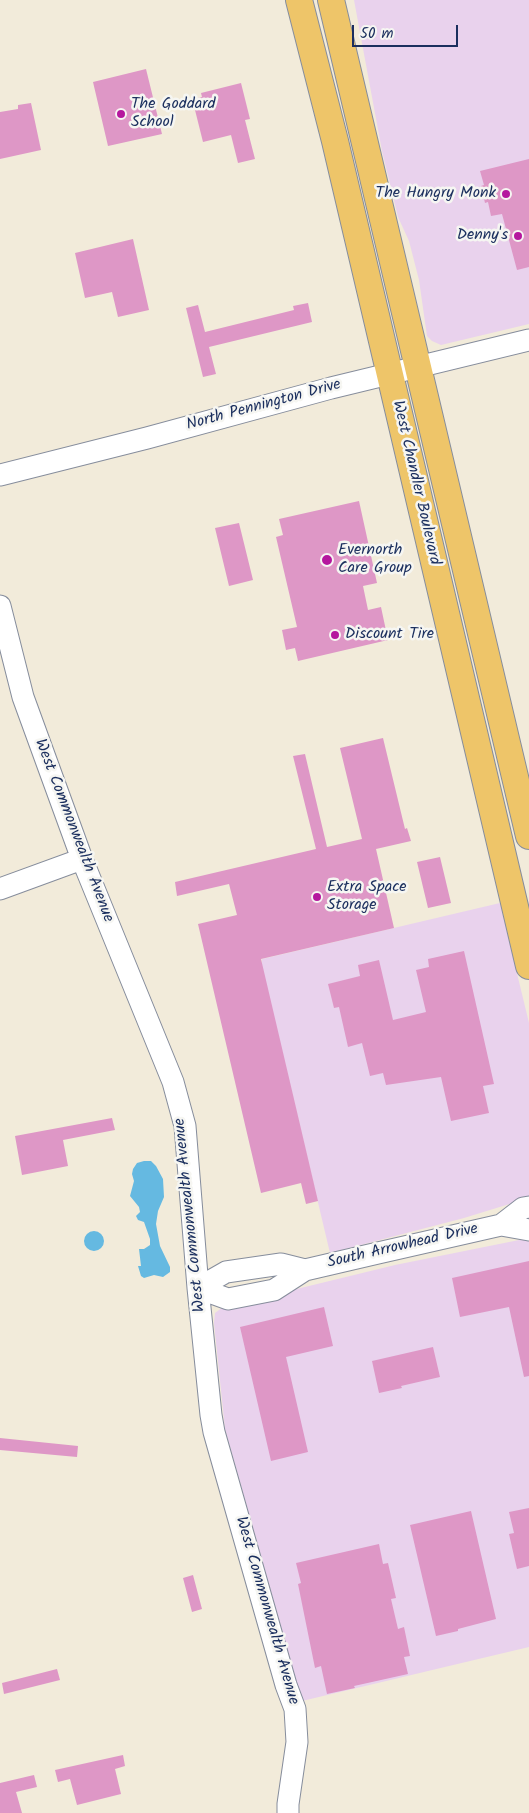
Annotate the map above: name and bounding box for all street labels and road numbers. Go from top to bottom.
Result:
street label: North Pennington Drive [185,376,343,436]
street label: West Chandler Boulevard [387,399,443,567]
street label: West Commonwealth Avenue [29,737,117,925]
street label: West Commonwealth Avenue [171,1117,211,1313]
street label: South Arrowhead Drive [326,1220,480,1274]
street label: West Commonwealth Avenue [230,1515,302,1707]

